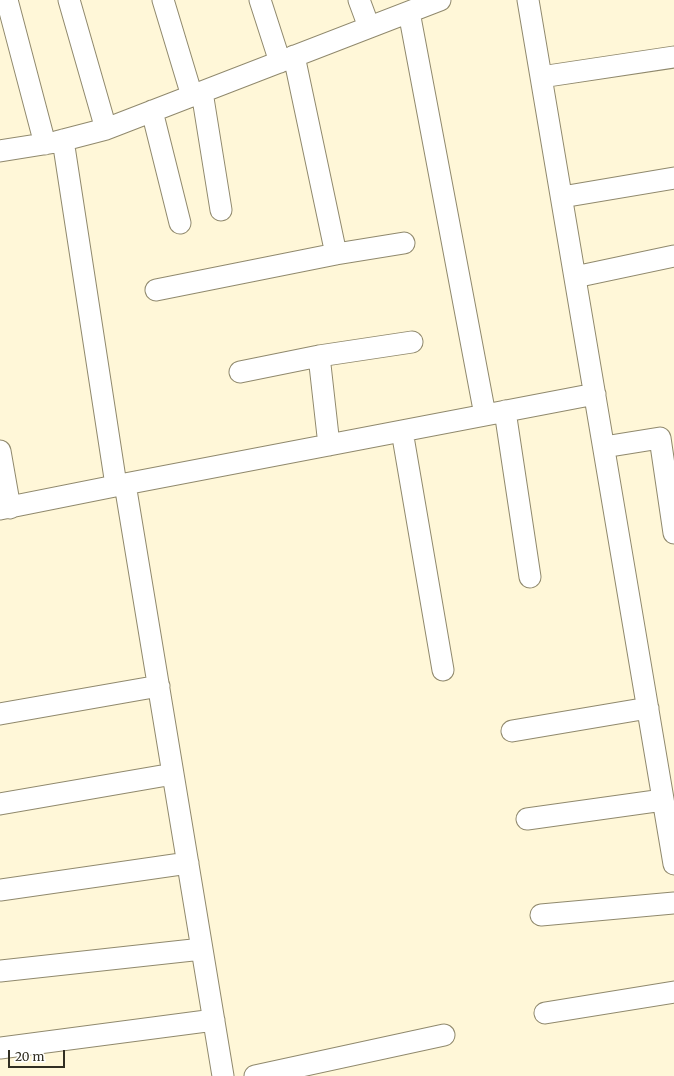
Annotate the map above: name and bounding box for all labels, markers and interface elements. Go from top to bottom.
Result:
scale bar [10,1042,67,1068]
text: 20 m [15,1049,44,1064]

